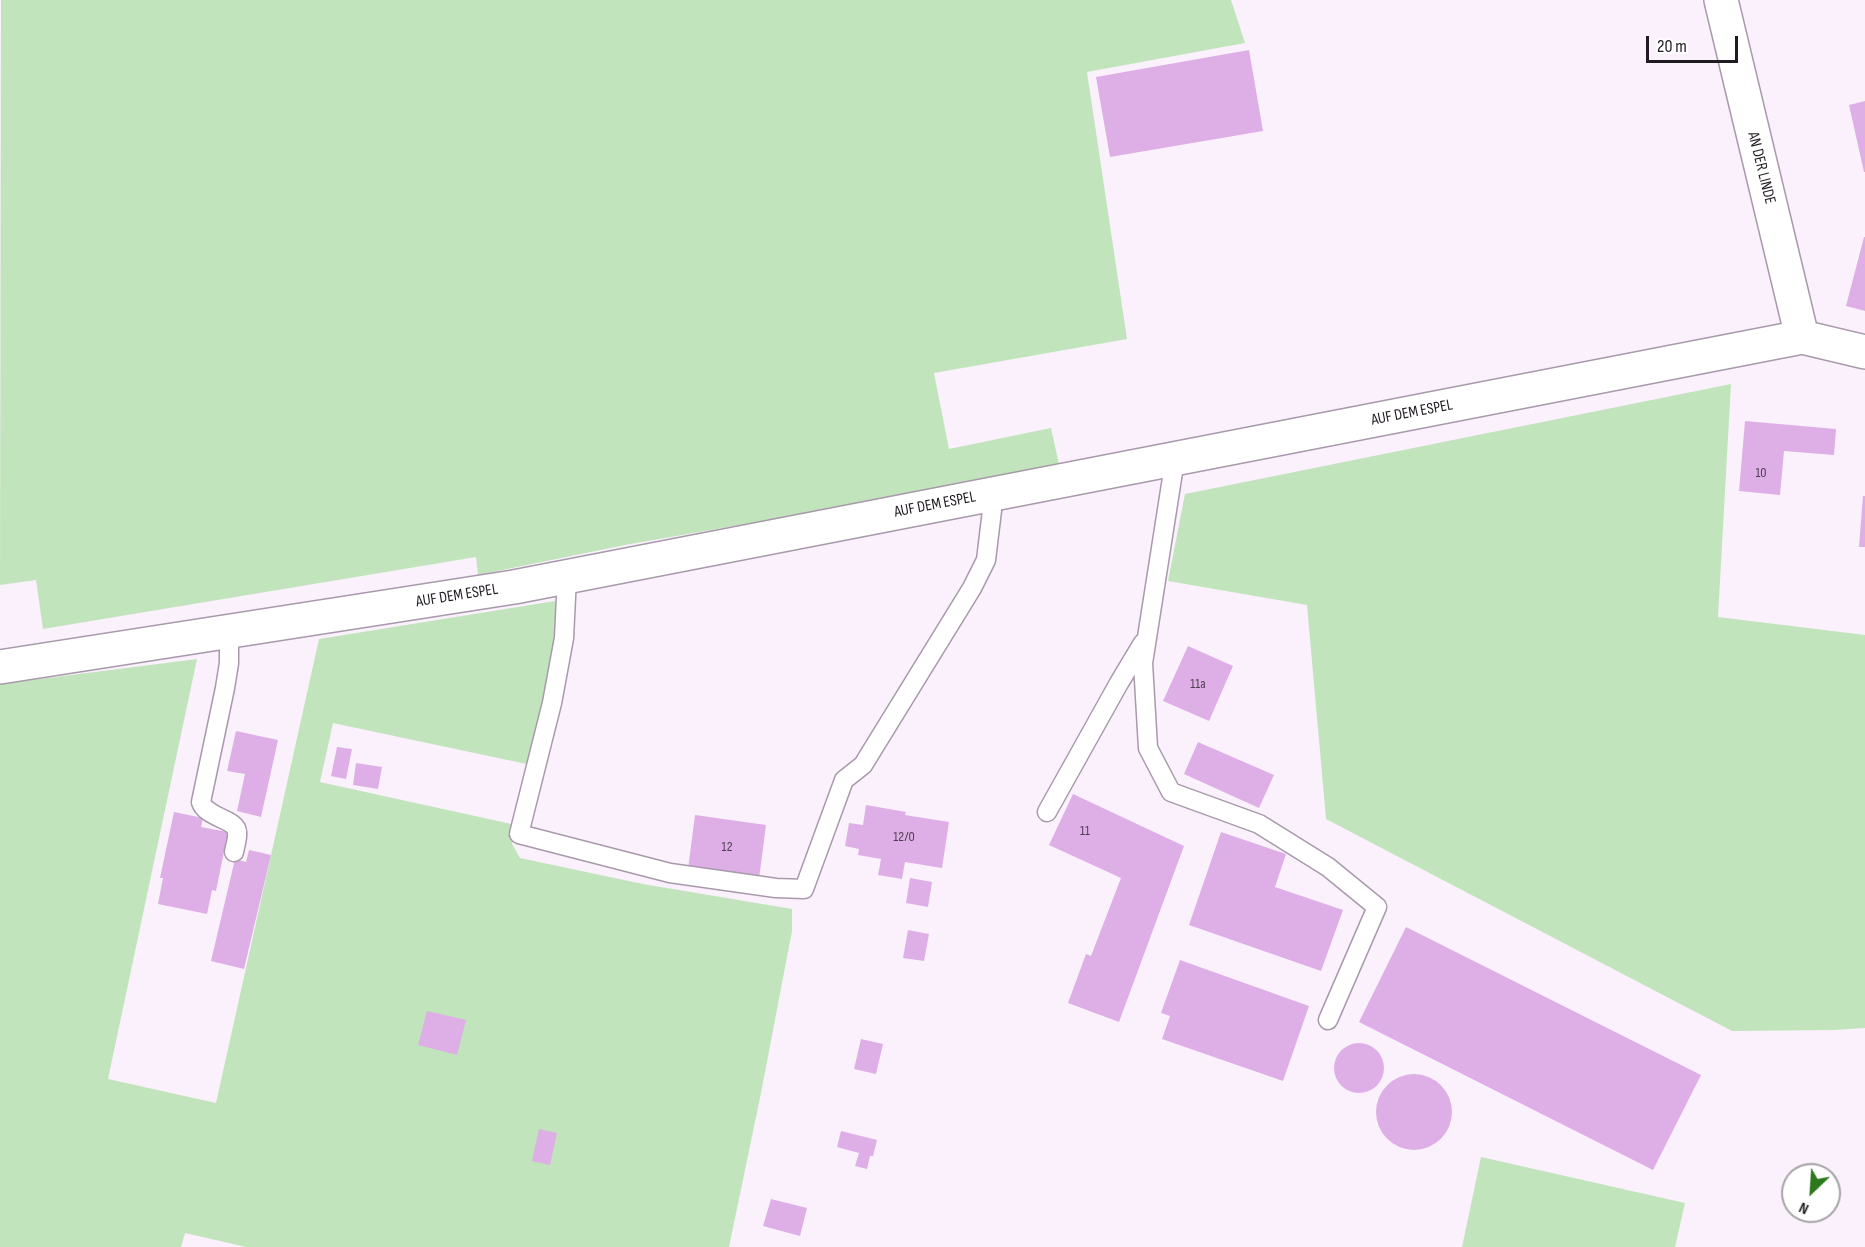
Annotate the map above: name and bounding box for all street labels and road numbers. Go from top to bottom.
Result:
street label: AN DER LINDE [1743,130,1779,206]
street label: AUF DEM ESPEL [1370,396,1454,430]
street label: AUF DEM ESPEL [893,488,977,522]
street label: AUF DEM ESPEL [415,580,499,612]

